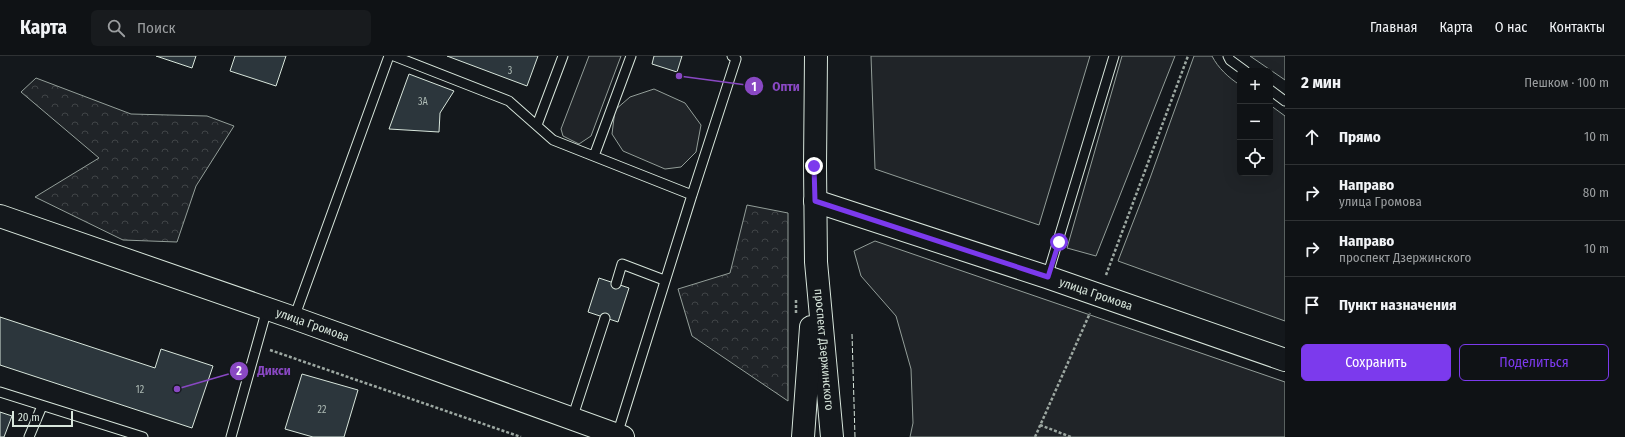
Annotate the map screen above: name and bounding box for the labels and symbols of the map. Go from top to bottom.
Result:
house number: 3 [508,65,513,77]
callout: Опти [744,74,807,99]
text: Опти [772,79,800,94]
text: 1 [751,80,757,94]
house number: 3А [418,96,429,108]
route end [805,157,823,175]
route start [1050,233,1068,251]
street label: улица Громова [1058,275,1135,313]
street label: проспект Дзержинского [811,288,837,411]
street label: улица Громова [274,305,351,344]
callout: Дикси [229,358,299,383]
text: Дикси [256,363,291,378]
text: 2 [235,364,242,378]
house number: 12 [136,384,145,396]
house number: 22 [318,404,327,416]
scale bar [12,409,73,428]

